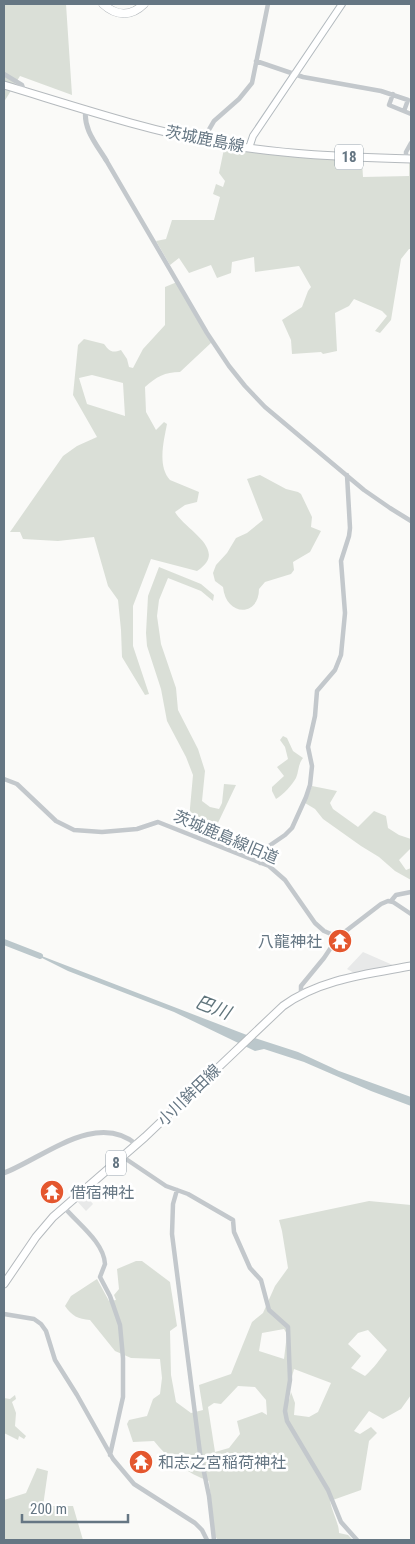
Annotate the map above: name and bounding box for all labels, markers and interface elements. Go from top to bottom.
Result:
street label: 茨城鹿島線 [164,122,246,156]
road number: 18 [335,144,363,170]
street label: 茨城鹿島線旧道 [171,806,281,868]
temple icon: 八龍神社 [327,928,353,954]
place label: 八龍神社 [258,932,322,951]
water label: 巴川 [192,991,235,1024]
street label: 小川鉾田線 [154,1060,224,1130]
road number: 8 [106,1150,126,1176]
temple icon: 借宿神社 [39,1179,65,1205]
place label: 借宿神社 [70,1183,134,1202]
temple icon: 和志之宮稲荷神社 [128,1449,154,1475]
place label: 和志之宮稲荷神社 [158,1453,286,1472]
scale bar [22,1492,129,1524]
text: 200 m [30,1500,67,1518]

